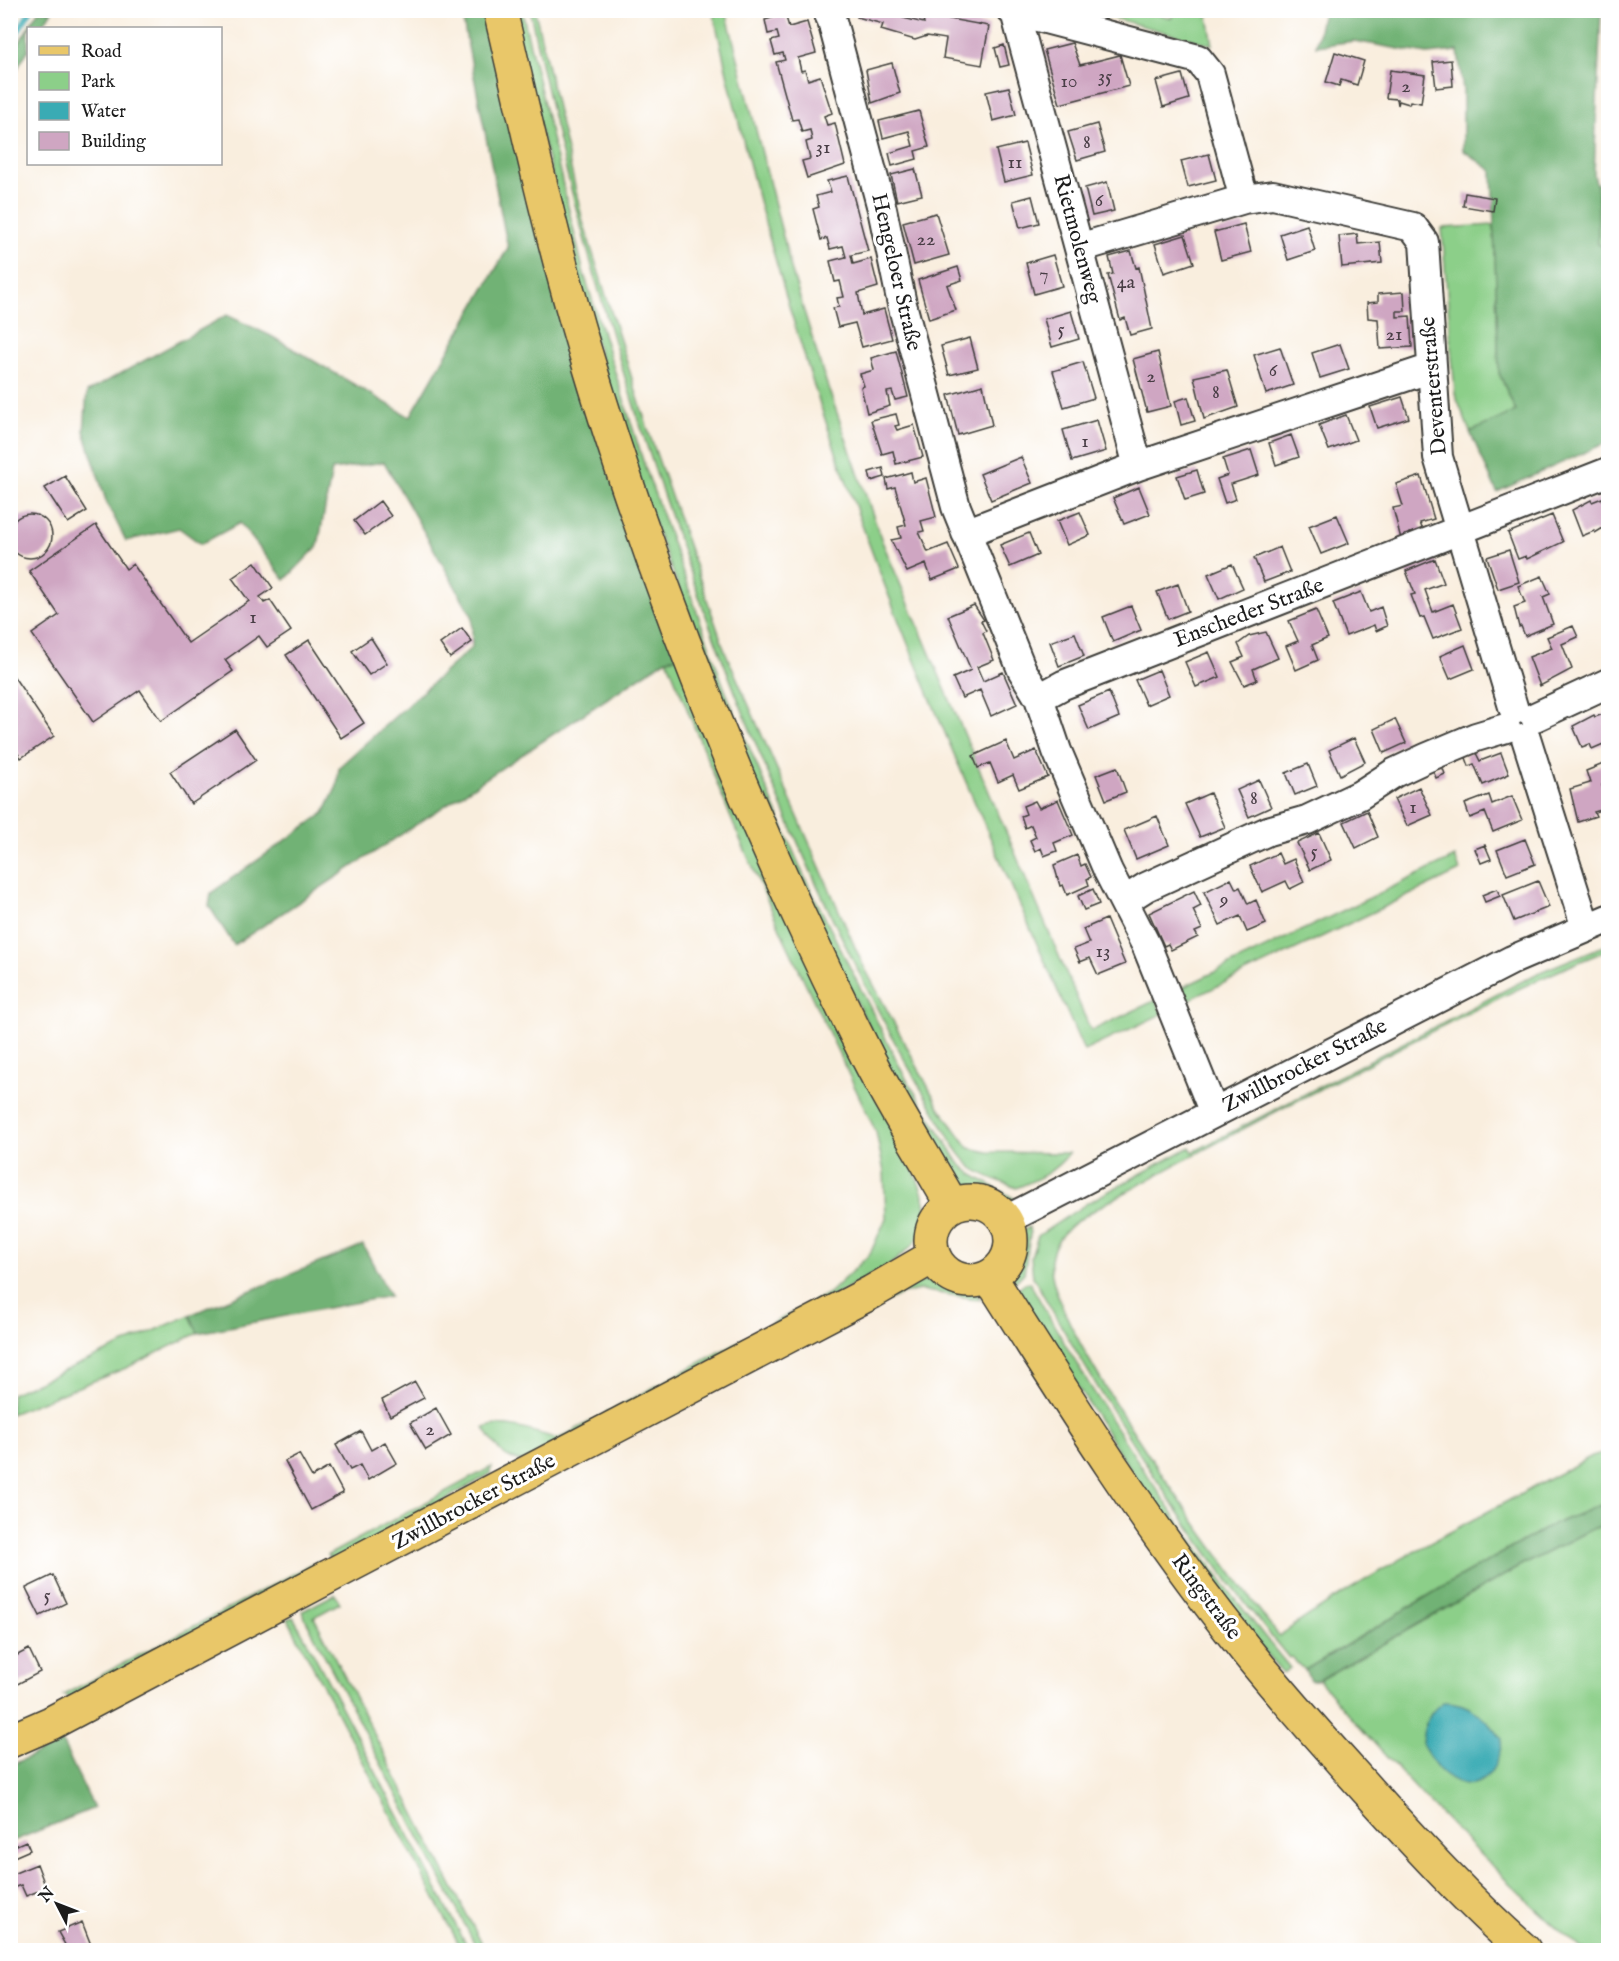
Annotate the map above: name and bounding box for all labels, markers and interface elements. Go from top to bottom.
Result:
legend [27,27,222,165]
text: Road [81,41,122,64]
house number: 35 [1098,64,1112,89]
house number: 10 [1060,69,1078,94]
text: Park [81,71,116,94]
house number: 2 [1401,74,1411,99]
text: Water [81,101,126,124]
house number: 8 [1083,130,1091,155]
text: Building [81,131,146,154]
house number: 31 [816,135,830,160]
house number: 11 [1008,150,1022,175]
street label: Rietmolenweg [1046,171,1108,308]
house number: 6 [1095,188,1104,213]
street label: Hengeloer Straße [864,190,928,354]
house number: 22 [917,227,935,252]
house number: 7 [1039,262,1049,287]
house number: 4a [1117,270,1136,295]
street label: Deventerstraße [1414,315,1454,457]
house number: 5 [1057,317,1065,342]
house number: 21 [1386,322,1402,347]
house number: 6 [1269,358,1278,383]
house number: 2 [1146,364,1156,389]
house number: 8 [1212,380,1220,405]
house number: 1 [1081,429,1089,454]
street label: Enscheder Straße [1170,572,1328,654]
house number: 1 [249,605,257,630]
house number: 8 [1250,786,1258,811]
house number: 1 [1409,795,1417,820]
house number: 5 [1310,839,1318,864]
house number: 9 [1219,887,1228,912]
house number: 13 [1096,939,1110,964]
street label: Zwillbrocker Straße [1218,1012,1392,1120]
house number: 2 [425,1417,435,1442]
street label: Zwillbrocker Straße [388,1447,560,1557]
street label: Ringstraße [1165,1548,1247,1646]
house number: 5 [43,1583,51,1608]
north arrow [27,1874,87,1934]
text: N [35,1883,60,1908]

